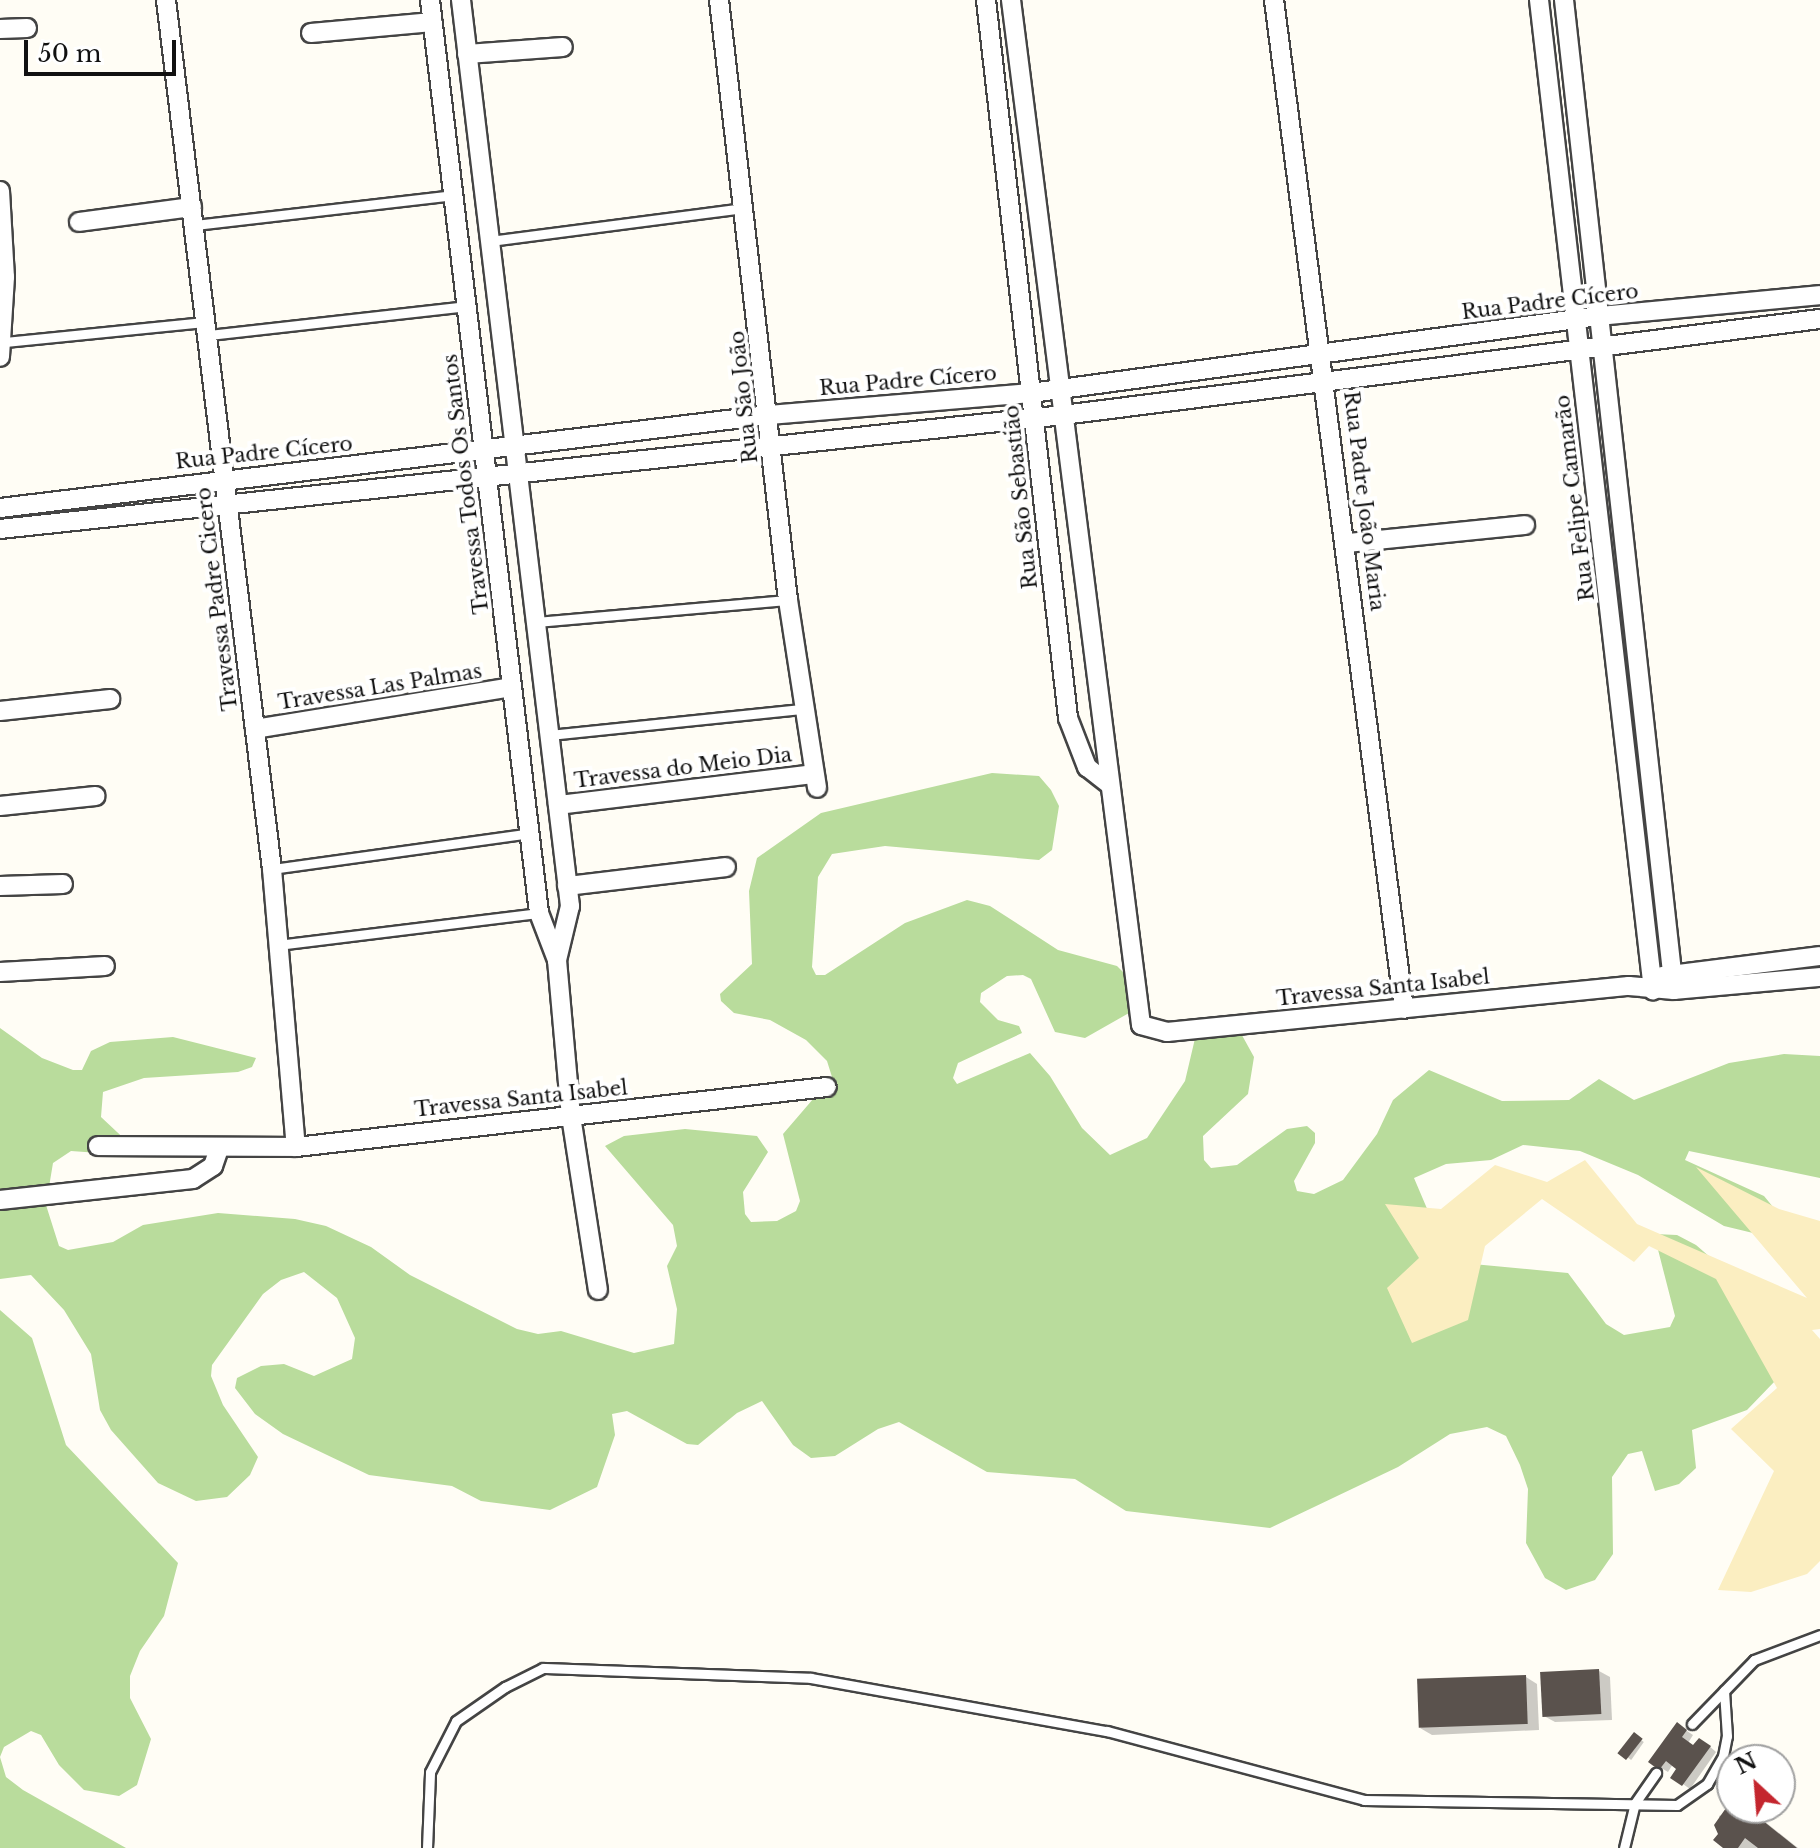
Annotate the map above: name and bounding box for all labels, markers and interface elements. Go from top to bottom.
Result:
scale bar [28,24,180,74]
text: 50 m [38,39,101,68]
street label: Rua Padre Cícero [1460,279,1640,325]
street label: Rua São João [725,329,763,465]
street label: Travessa Todos Os Santos [438,352,494,616]
street label: Rua Padre Cícero [818,361,998,401]
street label: Rua Padre João Maria [1339,390,1389,612]
street label: Rua Felipe Camarão [1550,394,1600,602]
street label: Rua São Sebastião [999,404,1043,590]
street label: Rua Padre Cícero [174,432,354,474]
street label: Travessa Padre Cicero [191,486,243,712]
street label: Travessa Las Palmas [276,659,484,715]
street label: Travessa do Meio Dia [573,743,793,793]
street label: Travessa Santa Isabel [1275,965,1491,1011]
street label: Travessa Santa Isabel [413,1076,629,1122]
north arrow [1716,1744,1796,1824]
text: N [1731,1747,1761,1780]

